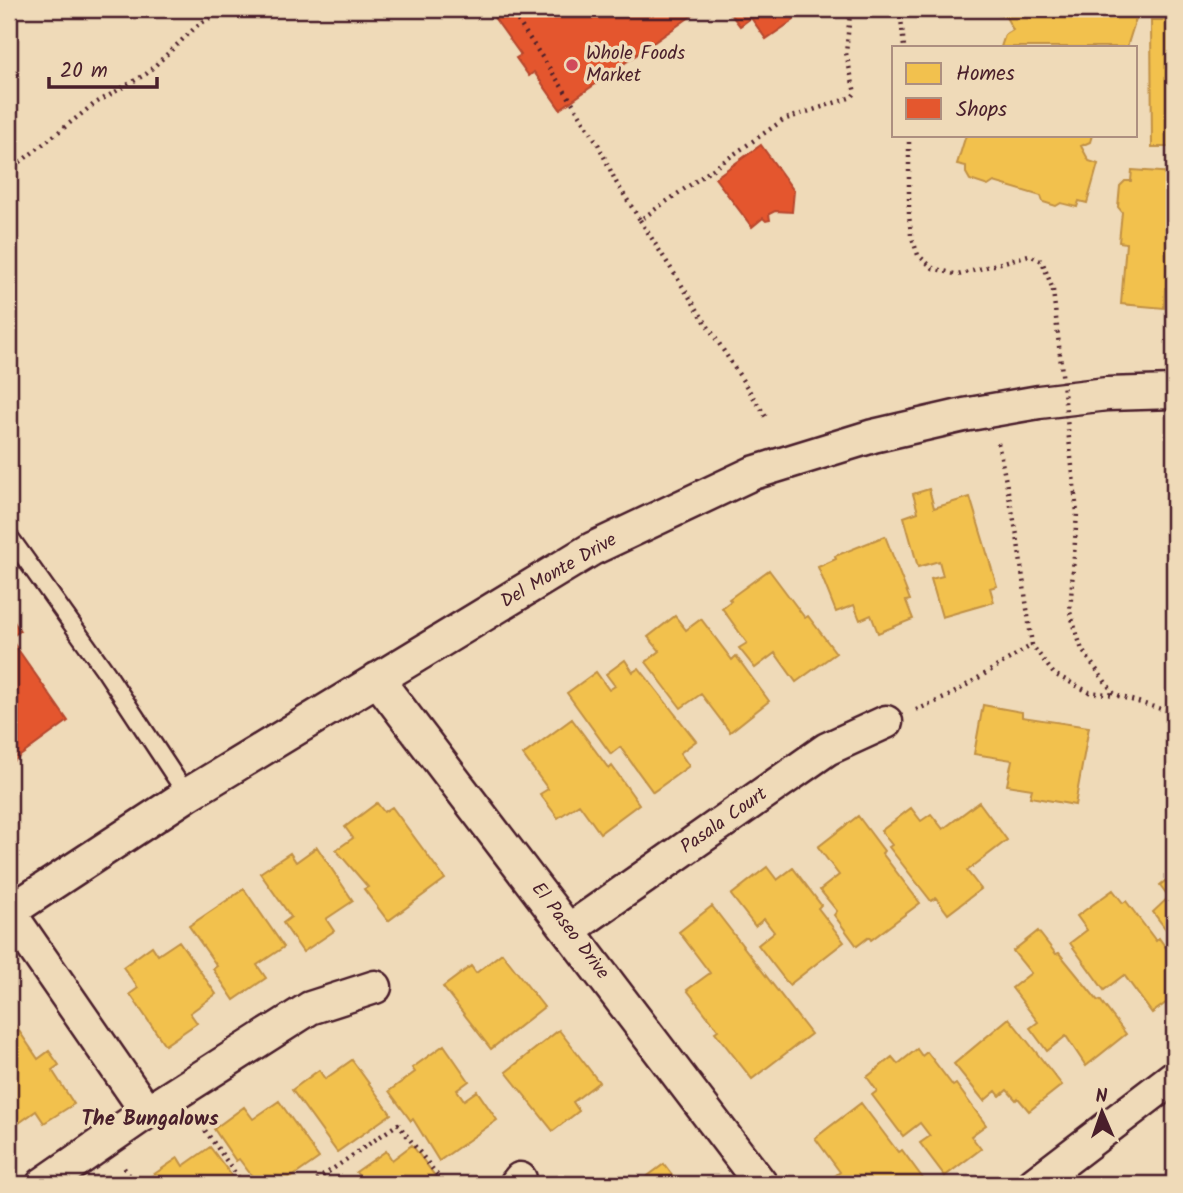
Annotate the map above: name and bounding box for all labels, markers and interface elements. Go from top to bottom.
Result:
place label: Whole Foods Market [586,39,685,91]
scale bar [49,46,158,90]
legend [892,46,1138,136]
text: 20 m [60,55,108,88]
marker: Whole Foods Market [564,57,580,73]
text: Homes [956,58,1015,91]
text: Shops [956,94,1007,127]
street label: Del Monte Drive [495,525,623,616]
street label: Pasala Court [674,780,774,862]
street label: El Paseo Drive [523,876,617,986]
north arrow [1068,1078,1138,1148]
text: N [1095,1082,1108,1112]
district label: The Bungalows [81,1103,219,1136]

